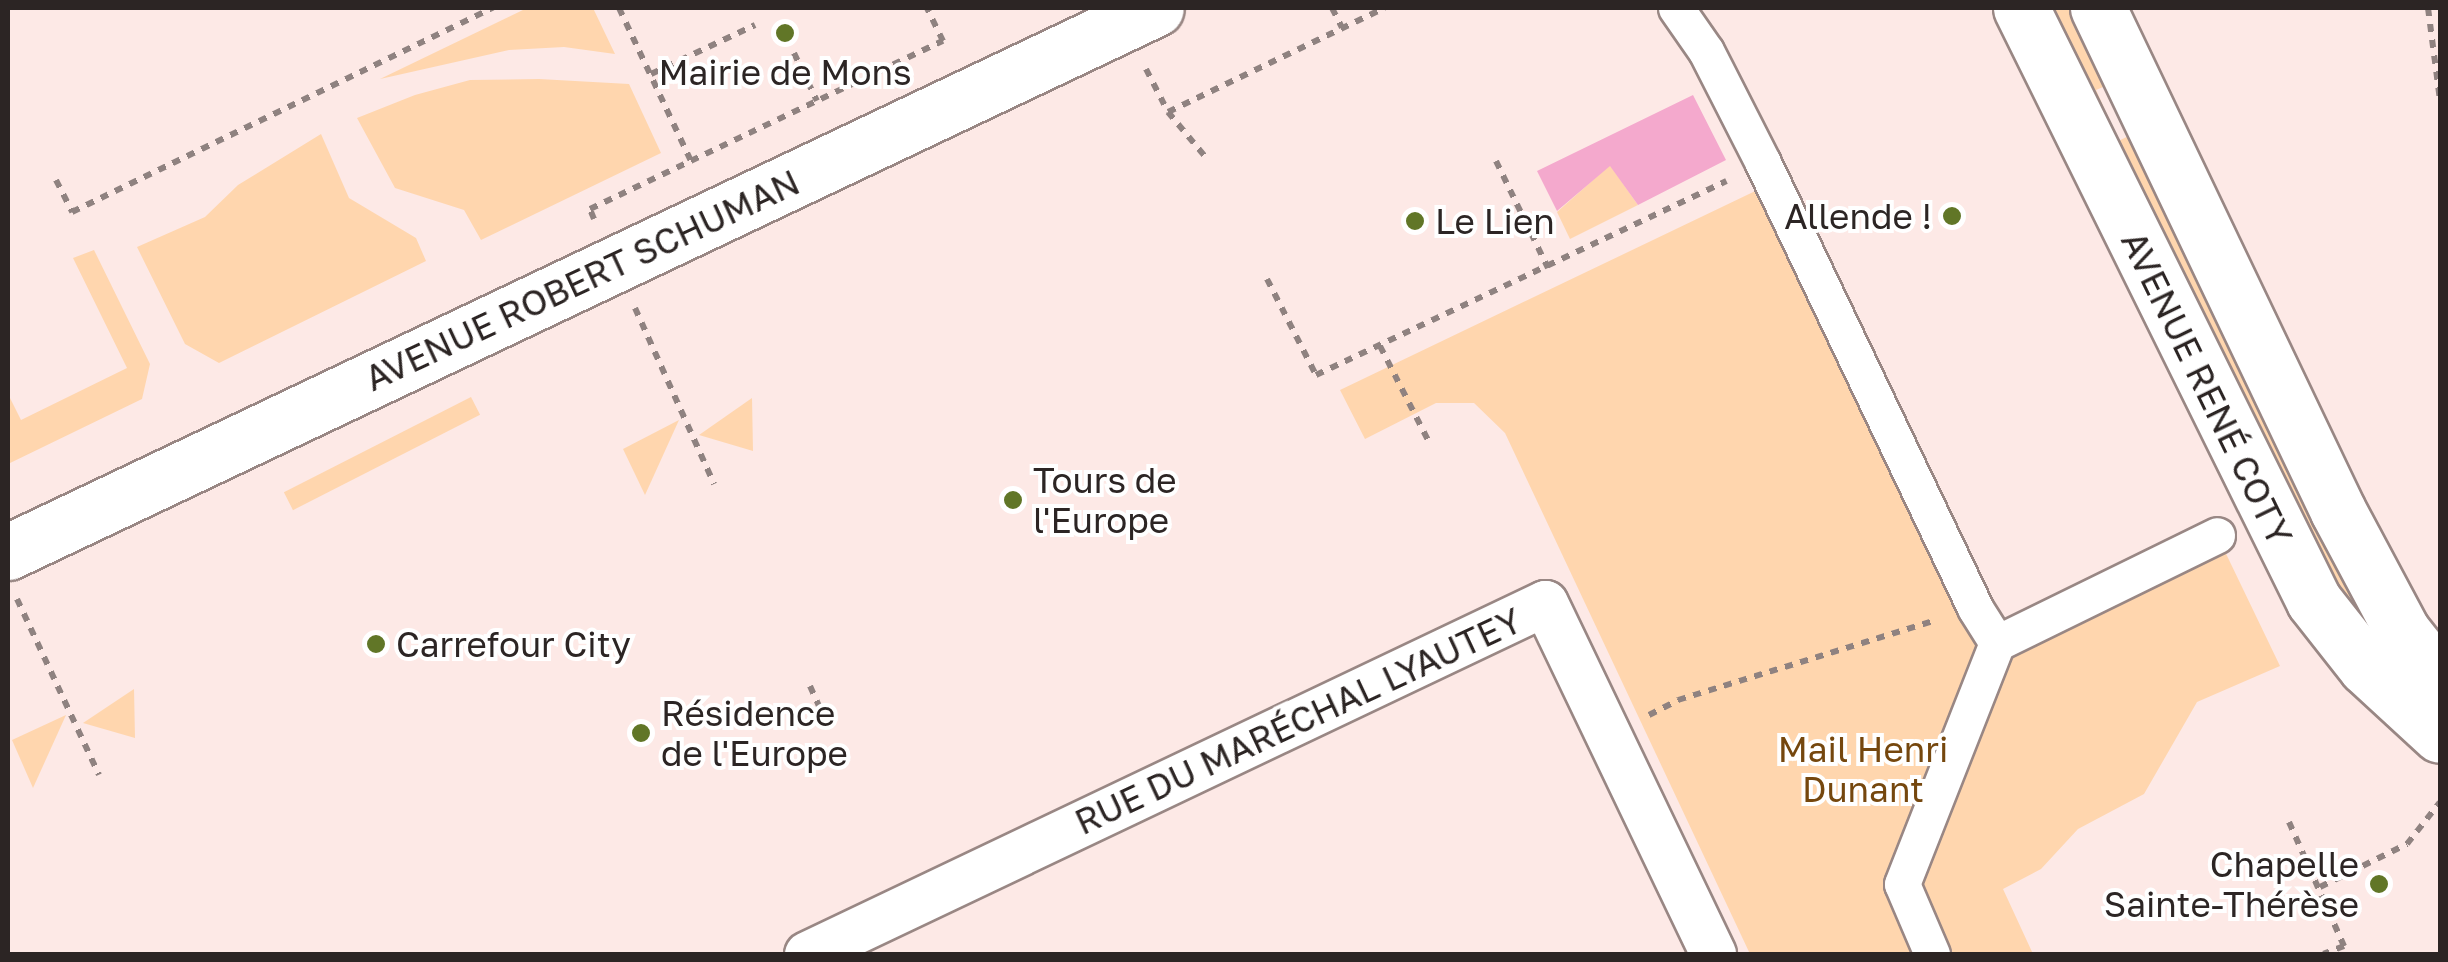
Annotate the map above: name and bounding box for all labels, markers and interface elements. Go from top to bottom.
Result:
marker: Mairie de Mons [772,20,798,46]
place label: Mairie de Mons [658,51,912,93]
street label: AVENUE ROBERT SCHUMAN [358,161,806,399]
place label: Allende ! [1784,195,1932,237]
place label: Le Lien [1435,200,1555,242]
marker: Allende ! [1941,205,1963,227]
marker: Le Lien [1404,210,1426,232]
street label: AVENUE RENÉ COTY [2113,224,2301,552]
place label: Tours de l'Europe [1033,459,1176,541]
marker: Tours de l'Europe [1002,489,1024,511]
street label: RUE DU MARÉCHAL LYAUTEY [1068,599,1528,843]
place label: Carrefour City [396,623,631,665]
marker: Carrefour City [365,633,387,655]
place label: Résidence de l'Europe [661,692,848,774]
marker: Résidence de l'Europe [630,722,652,744]
park label: Mail Henri Dunant [1778,728,1948,810]
place label: Chapelle Sainte-Thérèse [2104,843,2359,925]
marker: Chapelle Sainte-Thérèse [2368,873,2390,895]

